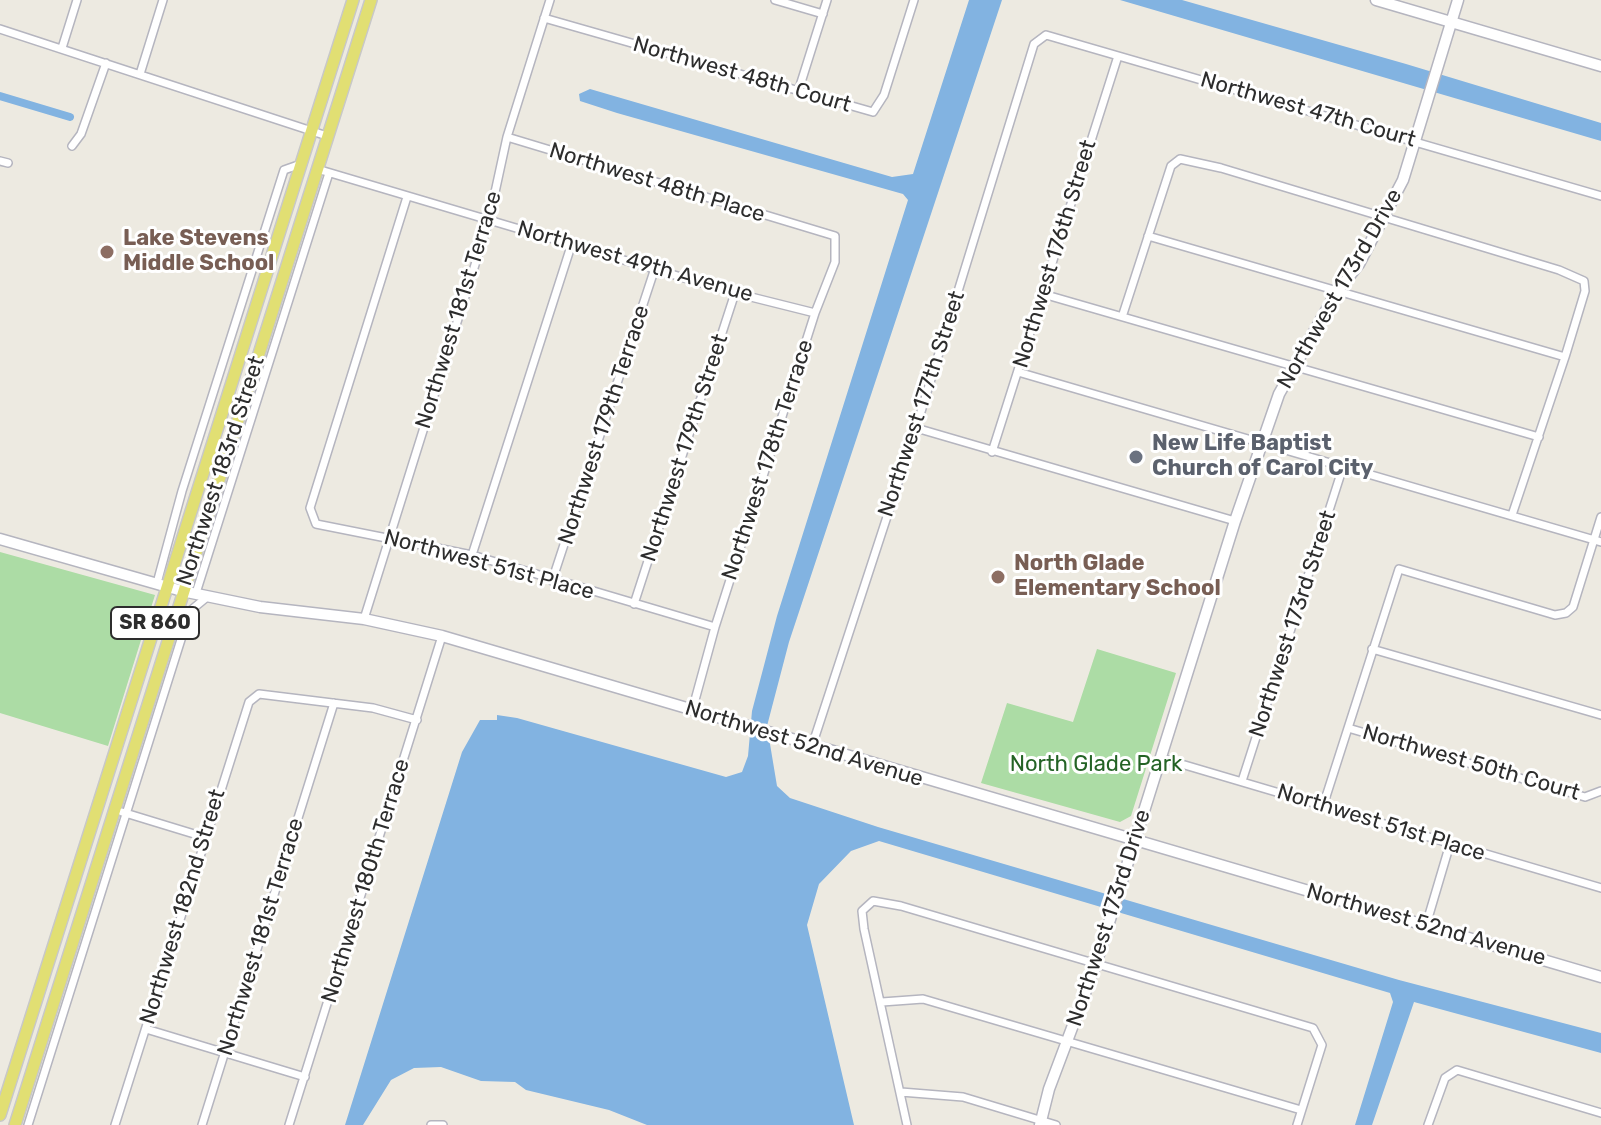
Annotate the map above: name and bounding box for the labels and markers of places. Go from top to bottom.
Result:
place label: Lake Stevens Middle School [123,226,274,278]
marker: Lake Stevens Middle School [98,243,116,261]
place label: New Life Baptist Church of Carol City [1152,431,1373,482]
marker: New Life Baptist Church of Carol City [1127,448,1145,466]
place label: North Glade Elementary School [1014,551,1221,602]
marker: North Glade Elementary School [989,568,1007,586]

